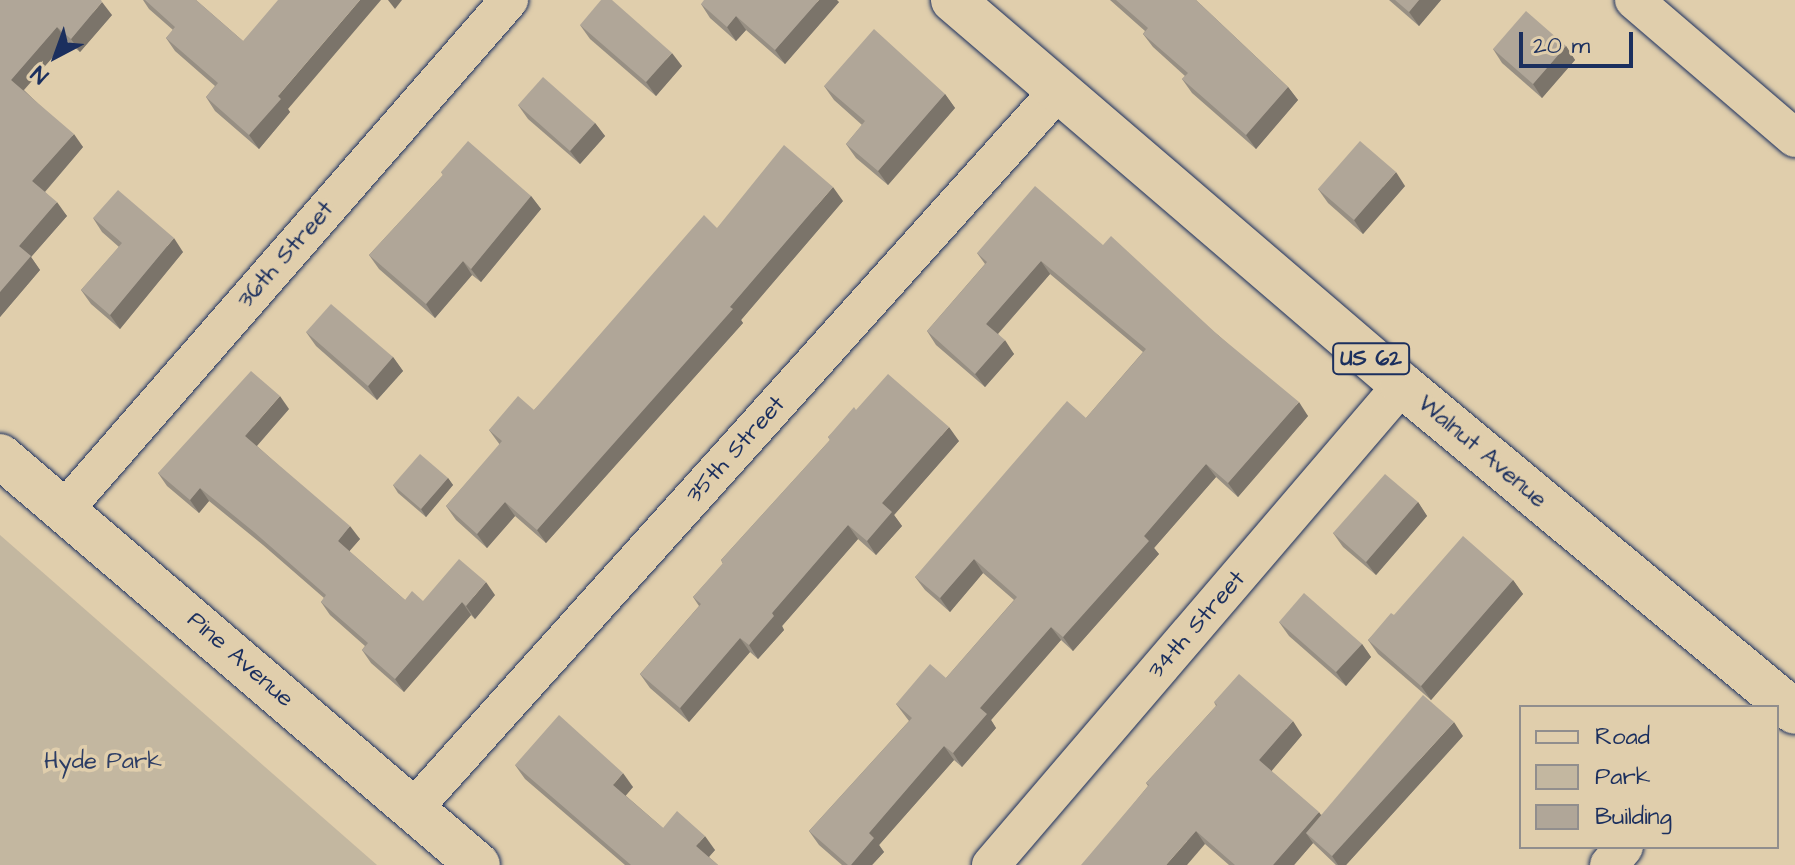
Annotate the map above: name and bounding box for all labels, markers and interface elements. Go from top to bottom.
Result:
north arrow [16,16,96,96]
scale bar [1523,16,1637,66]
text: 20 m [1533,29,1590,63]
text: N [25,58,55,91]
street label: 36th Street [232,196,340,314]
road number: US 62 [1331,341,1411,377]
street label: 35th Street [680,390,792,510]
street label: Walnut Avenue [1411,390,1553,514]
street label: 34th Street [1142,565,1252,685]
street label: Pine Avenue [181,606,299,714]
legend [1519,705,1779,849]
text: Road [1595,720,1650,754]
park label: Hyde Park [44,748,162,776]
text: Park [1595,760,1651,794]
text: Building [1595,800,1672,834]

